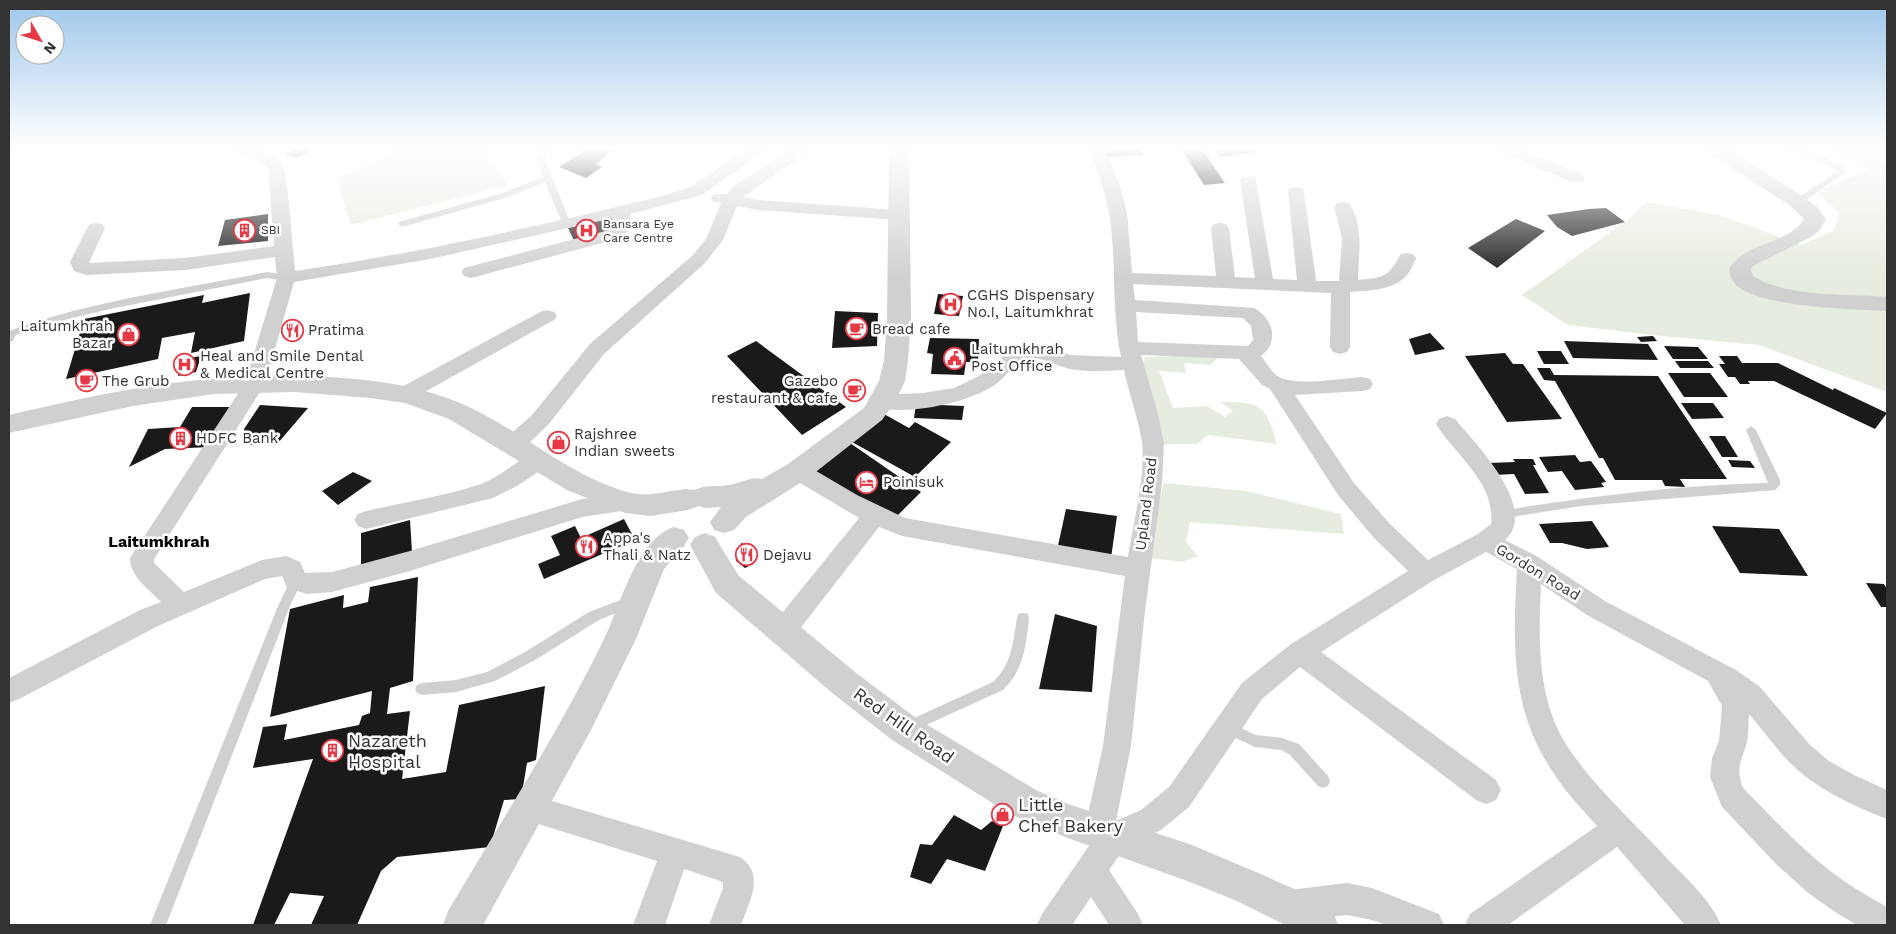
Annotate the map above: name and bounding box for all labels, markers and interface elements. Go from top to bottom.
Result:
north arrow [15,15,65,65]
text: N [41,39,60,57]
place label: Bansara Eye Care Centre [603,217,674,245]
building icon: SBI [233,218,257,242]
hospital icon: Bansara Eye Care Centre [575,219,599,243]
place label: SBI [261,223,280,237]
place label: CGHS Dispensary No.I, Laitumkhrat [967,286,1094,321]
hospital icon: CGHS Dispensary No.I, Laitumkhrat [939,292,963,316]
place label: Laitumkhrah Bazar [20,317,113,352]
cafe icon: Bread cafe [844,317,868,341]
restaurant icon: Pratima [280,318,304,342]
place label: Bread cafe [872,320,951,338]
place label: Pratima [308,321,365,339]
shop icon: Laitumkhrah Bazar [117,323,141,347]
place label: Laitumkhrah Post Office [971,340,1064,375]
public building icon: Laitumkhrah Post Office [943,346,967,370]
place label: Heal and Smile Dental & Medical Centre [200,347,364,382]
hospital icon: Heal and Smile Dental & Medical Centre [172,353,196,377]
cafe icon: The Grub [74,369,98,393]
place label: The Grub [102,372,169,390]
place label: Gazebo restaurant & cafe [711,372,838,407]
cafe icon: Gazebo restaurant & cafe [842,378,866,402]
place label: Rajshree Indian sweets [574,425,675,460]
building icon: HDFC Bank [168,426,192,450]
place label: HDFC Bank [196,429,279,447]
shop icon: Rajshree Indian sweets [546,431,570,455]
street label: Upland Road [1131,457,1161,551]
hotel icon: Poinisuk [855,470,879,494]
place label: Poinisuk [883,473,944,491]
place label: Appa's Thali & Natz [603,529,691,564]
district label: Laitumkhrah [108,532,210,551]
restaurant icon: Appa's Thali & Natz [575,535,599,559]
street label: Gordon Road [1493,540,1583,604]
restaurant icon: Dejavu [735,543,759,567]
place label: Dejavu [763,546,812,564]
street label: Red Hill Road [850,683,958,767]
place label: Nazareth Hospital [348,730,427,772]
building icon: Nazareth Hospital [320,738,344,762]
place label: Little Chef Bakery [1018,794,1124,836]
shop icon: Little Chef Bakery [990,802,1014,826]

